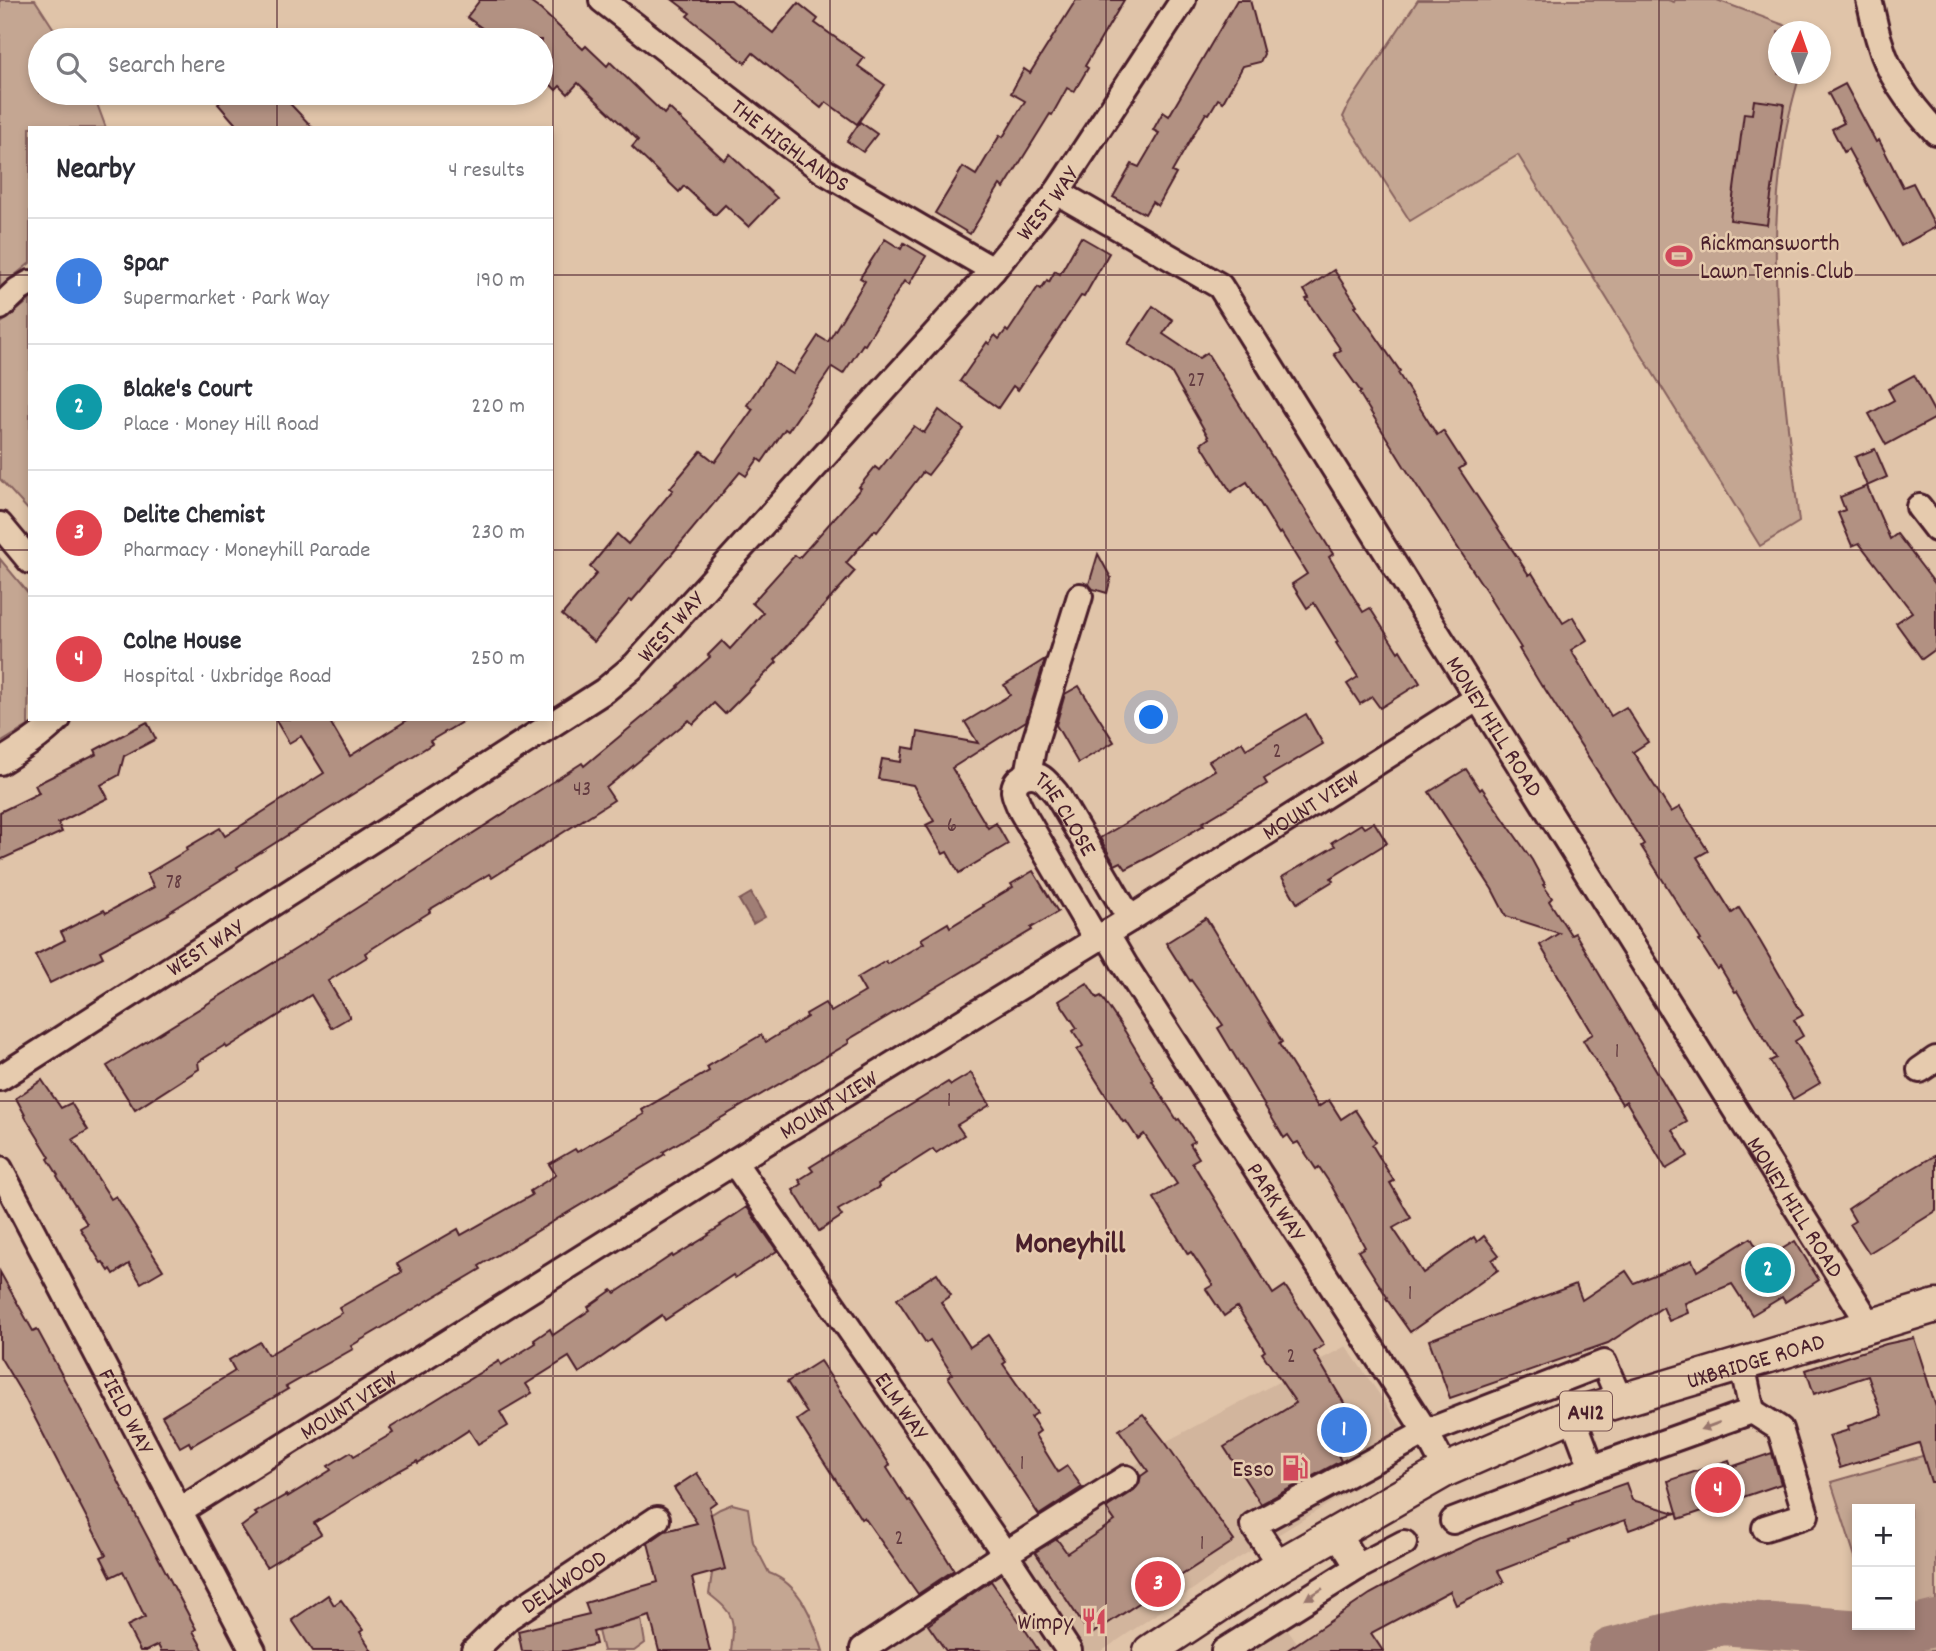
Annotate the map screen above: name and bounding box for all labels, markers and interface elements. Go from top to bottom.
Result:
north arrow [1768,21,1831,84]
search box [28,28,553,105]
icon: search [52,48,90,86]
text: Search here [108,48,226,85]
street label: THE HIGHLANDS [722,92,855,203]
text: Nearby [56,150,134,193]
text: 4 results [448,155,525,188]
street label: WEST WAY [1009,160,1090,249]
place label: Rickmansworth Lawn Tennis Club [1700,228,1854,290]
sports icon: Rickmansworth Lawn Tennis Club [1664,241,1694,271]
text: Spar [123,246,168,283]
text: 1 [76,265,82,298]
text: 190 m [476,265,525,298]
text: Supermarket · Park Way [123,283,329,316]
house number: 27 [1187,367,1205,397]
text: Blake's Court [123,372,253,409]
text: 2 [74,391,84,424]
text: 220 m [471,391,525,424]
text: Place · Money Hill Road [123,409,319,442]
text: Delite Chemist [123,498,265,535]
text: 3 [74,517,84,550]
text: 230 m [471,517,525,550]
text: Pharmacy · Moneyhill Parade [123,535,370,568]
street label: WEST WAY [631,584,715,672]
text: Colne House [123,624,241,661]
text: 4 [74,643,84,676]
text: 250 m [471,643,525,676]
street label: MONEY HILL ROAD [1436,650,1550,805]
text: Hospital · Uxbridge Road [123,661,332,694]
your location [1134,700,1168,734]
house number: 2 [1272,738,1282,768]
street label: MOUNT VIEW [1256,763,1368,851]
street label: THE CLOSE [1027,764,1104,864]
house number: 43 [573,776,591,806]
house number: 6 [947,812,957,842]
house number: 78 [166,869,182,899]
street label: WEST WAY [161,911,253,987]
house number: 1 [1615,1038,1619,1068]
street label: MOUNT VIEW [774,1063,886,1150]
house number: 1 [947,1087,951,1117]
street label: MONEY HILL ROAD [1736,1131,1850,1285]
street label: PARK WAY [1236,1157,1313,1250]
district label: Moneyhill [1015,1223,1126,1269]
pin: 2 [1745,1244,1791,1296]
house number: 1 [1408,1280,1412,1310]
street label: UXBRIDGE ROAD [1683,1326,1829,1400]
house number: 2 [1286,1343,1296,1373]
street label: FIELD WAY [88,1363,161,1462]
street label: MOUNT VIEW [294,1363,406,1451]
street label: ELM WAY [864,1366,936,1449]
road number: A412 [1560,1392,1612,1430]
pin: 1 [1321,1404,1367,1456]
one-way arrow [1699,1421,1720,1432]
house number: 1 [1020,1450,1024,1480]
fuel station icon: Esso [1280,1453,1310,1483]
place label: Esso [1232,1454,1274,1488]
pin: 4 [1695,1464,1741,1516]
map controls [1852,1504,1915,1630]
button: + [1852,1504,1915,1567]
house number: 2 [894,1525,904,1555]
house number: 1 [1200,1530,1204,1560]
street label: DELLWOOD [515,1543,615,1624]
pin: 3 [1135,1558,1181,1610]
button: − [1852,1567,1915,1630]
one-way arrow [1305,1588,1324,1601]
restaurant icon: Wimpy [1079,1606,1109,1636]
place label: Wimpy [1018,1607,1074,1641]

